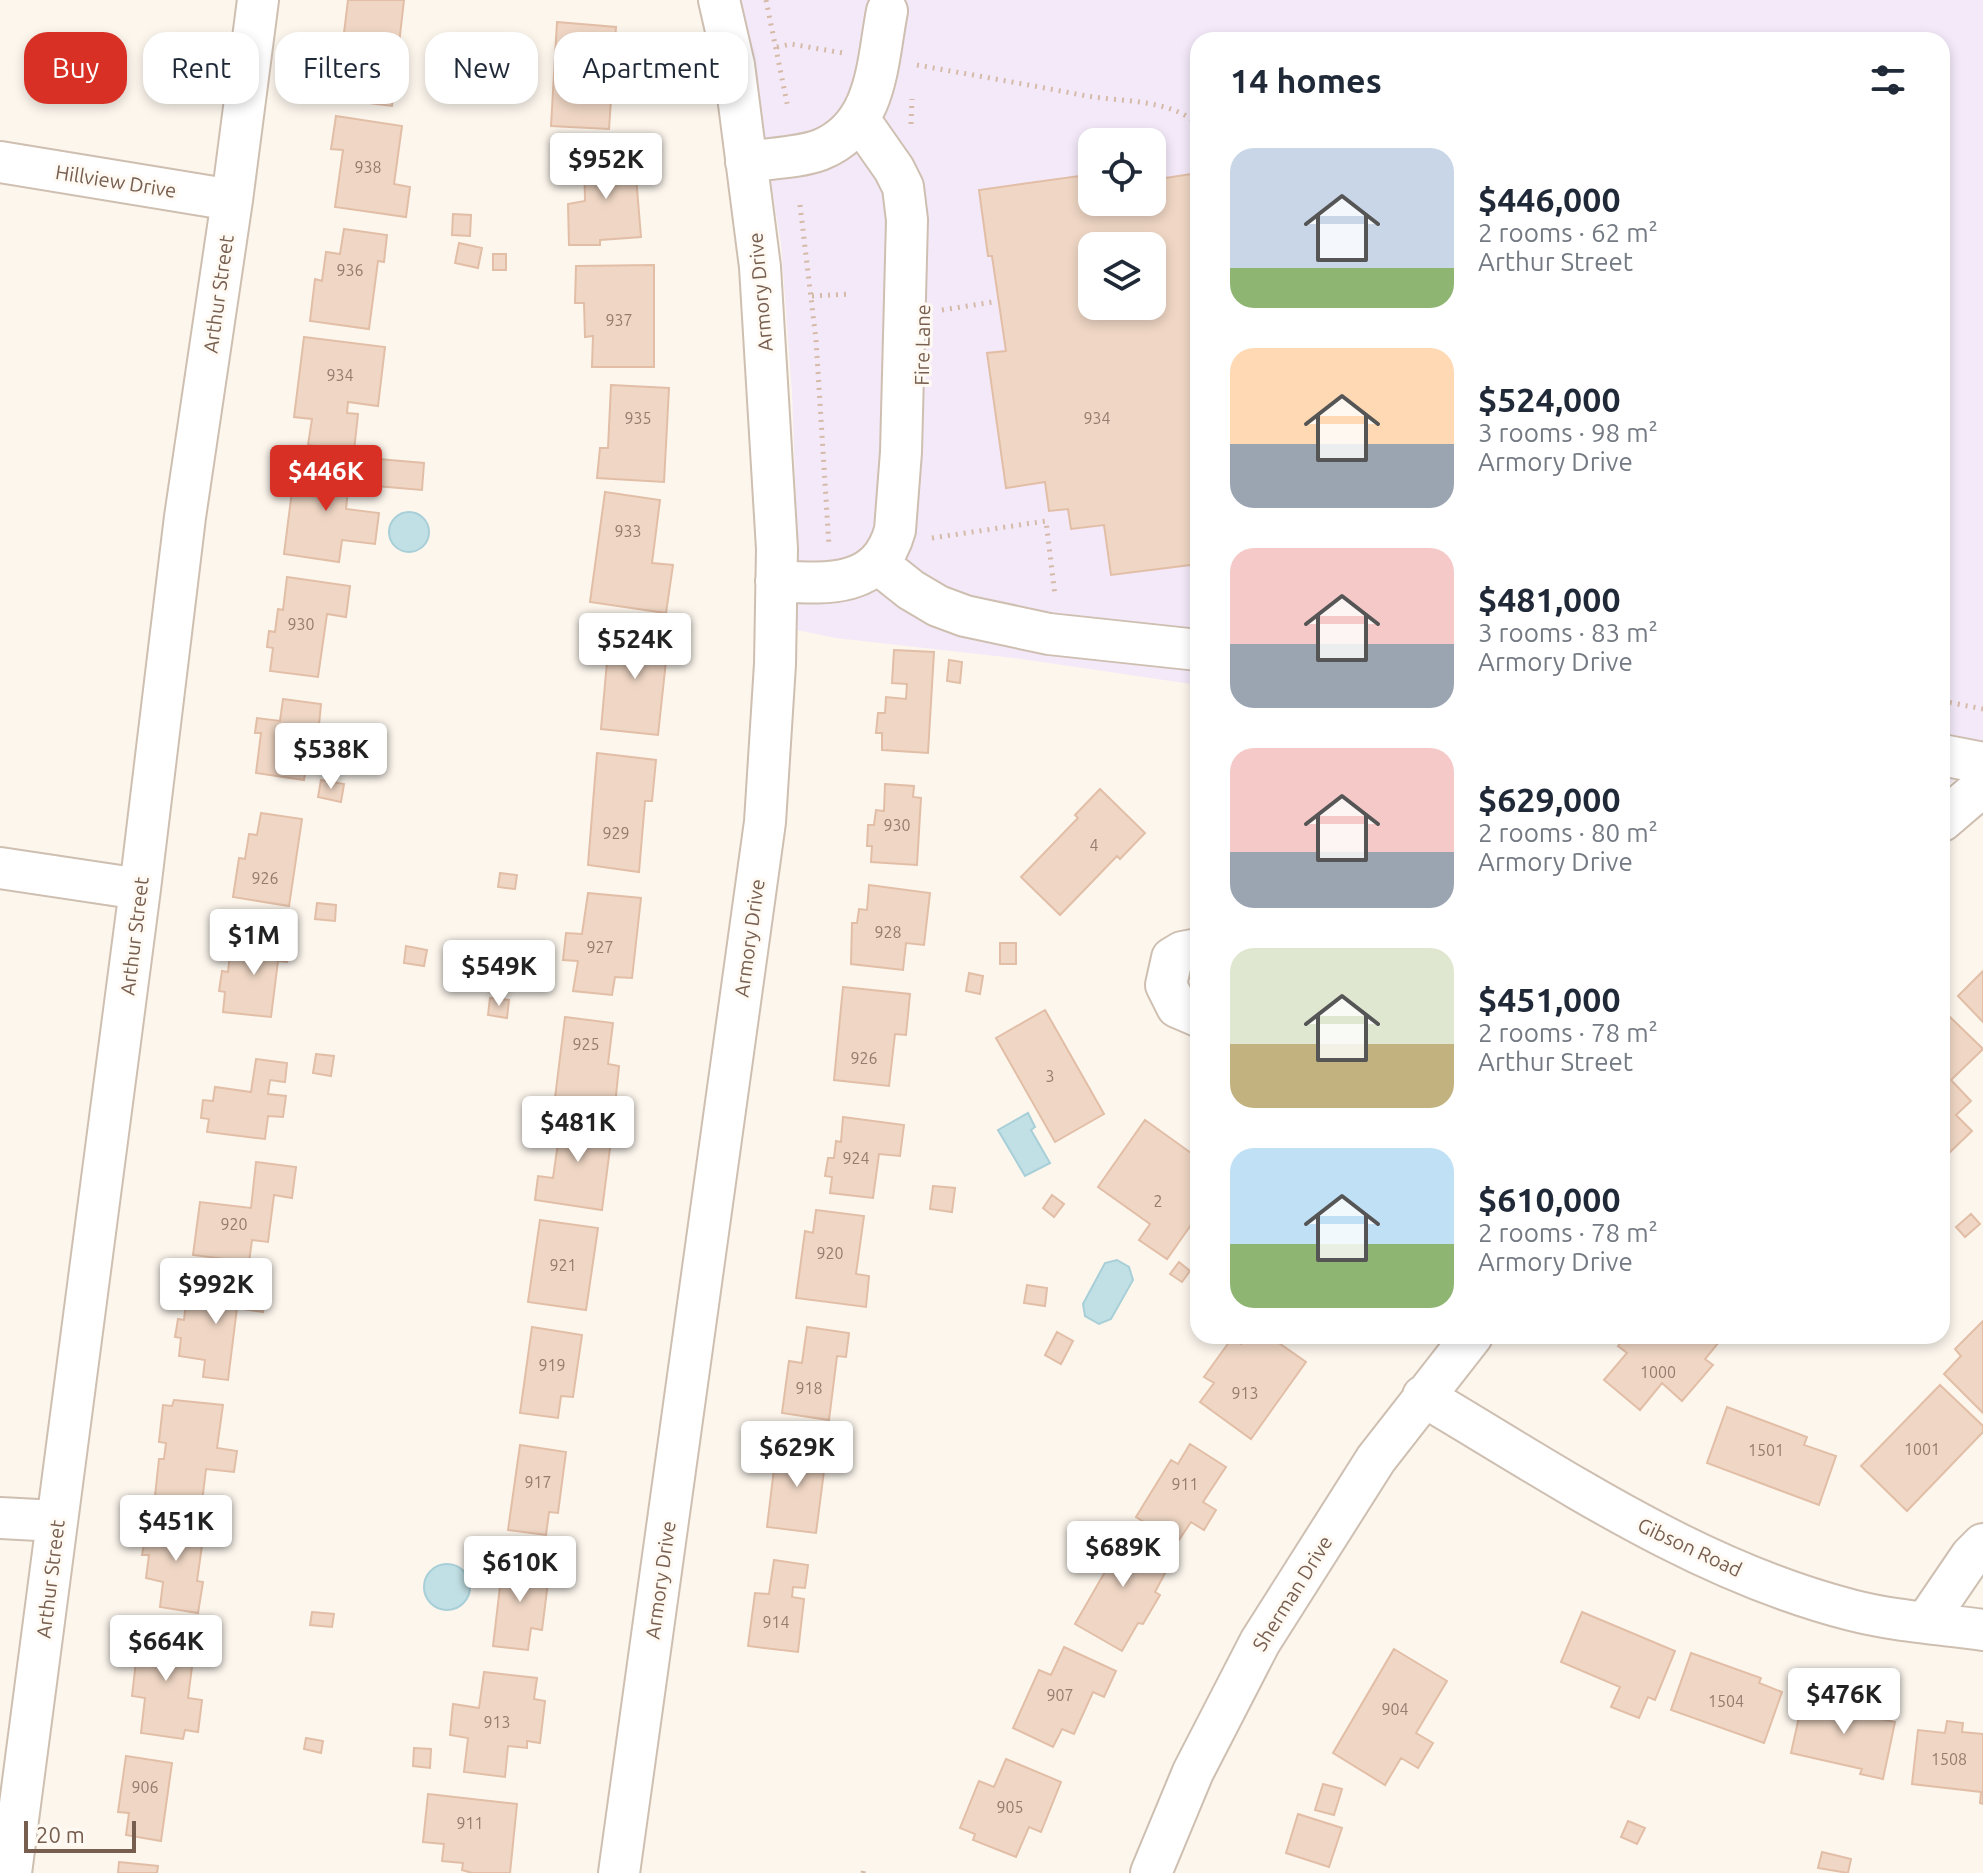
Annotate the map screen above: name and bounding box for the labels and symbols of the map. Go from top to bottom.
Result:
pin: $952K [550,133,662,201]
house number: 938 [354,158,382,176]
street label: Hillview Drive [54,160,178,202]
street label: Armory Drive [743,232,777,352]
street label: Arthur Street [198,233,238,355]
house number: 936 [336,261,364,279]
street label: Fire Lane [910,304,934,386]
house number: 937 [605,311,633,329]
house number: 934 [326,366,354,384]
house number: 935 [624,409,652,427]
house number: 934 [1083,409,1111,427]
pin: $446K [270,445,382,513]
house number: 933 [614,522,642,540]
pin: $524K [579,613,691,681]
house number: 930 [287,615,315,633]
pin: $538K [275,723,387,791]
house number: 930 [883,816,911,834]
house number: 929 [602,824,630,842]
house number: 4 [1089,836,1099,854]
house number: 926 [251,869,279,887]
street label: Arthur Street [115,875,153,997]
street label: Armory Drive [729,877,769,999]
pin: $1M [215,909,293,977]
house number: 928 [874,923,902,941]
house number: 927 [586,938,614,956]
pin: $549K [443,940,555,1008]
house number: 925 [572,1035,600,1053]
house number: 926 [850,1049,878,1067]
house number: 3 [1045,1067,1055,1085]
pin: $481K [522,1096,634,1164]
house number: 924 [842,1149,870,1167]
house number: 2 [1153,1192,1163,1210]
house number: 920 [220,1215,248,1233]
house number: 920 [816,1244,844,1262]
house number: 921 [549,1256,577,1274]
pin: $992K [160,1258,272,1326]
house number: 919 [538,1356,566,1374]
house number: 1000 [1640,1363,1676,1381]
house number: 918 [795,1379,823,1397]
house number: 913 [1231,1384,1259,1402]
pin: $629K [741,1421,853,1489]
house number: 1001 [1904,1440,1940,1458]
house number: 1501 [1748,1441,1784,1459]
house number: 917 [524,1473,552,1491]
house number: 911 [1171,1475,1199,1493]
pin: $451K [120,1495,232,1563]
street label: Gibson Road [1634,1513,1746,1581]
street label: Arthur Street [31,1518,69,1640]
street label: Armory Drive [640,1519,680,1641]
pin: $689K [1067,1521,1179,1589]
street label: Sherman Drive [1247,1531,1337,1655]
pin: $610K [464,1536,576,1604]
house number: 914 [762,1613,790,1631]
pin: $664K [110,1615,222,1683]
pin: $476K [1788,1668,1900,1736]
house number: 907 [1046,1686,1074,1704]
house number: 1504 [1708,1692,1744,1710]
house number: 904 [1381,1700,1409,1718]
house number: 913 [483,1713,511,1731]
house number: 1508 [1931,1750,1967,1768]
house number: 906 [131,1778,159,1796]
house number: 905 [996,1798,1024,1816]
house number: 911 [456,1814,484,1832]
scale bar [24,1817,136,1853]

